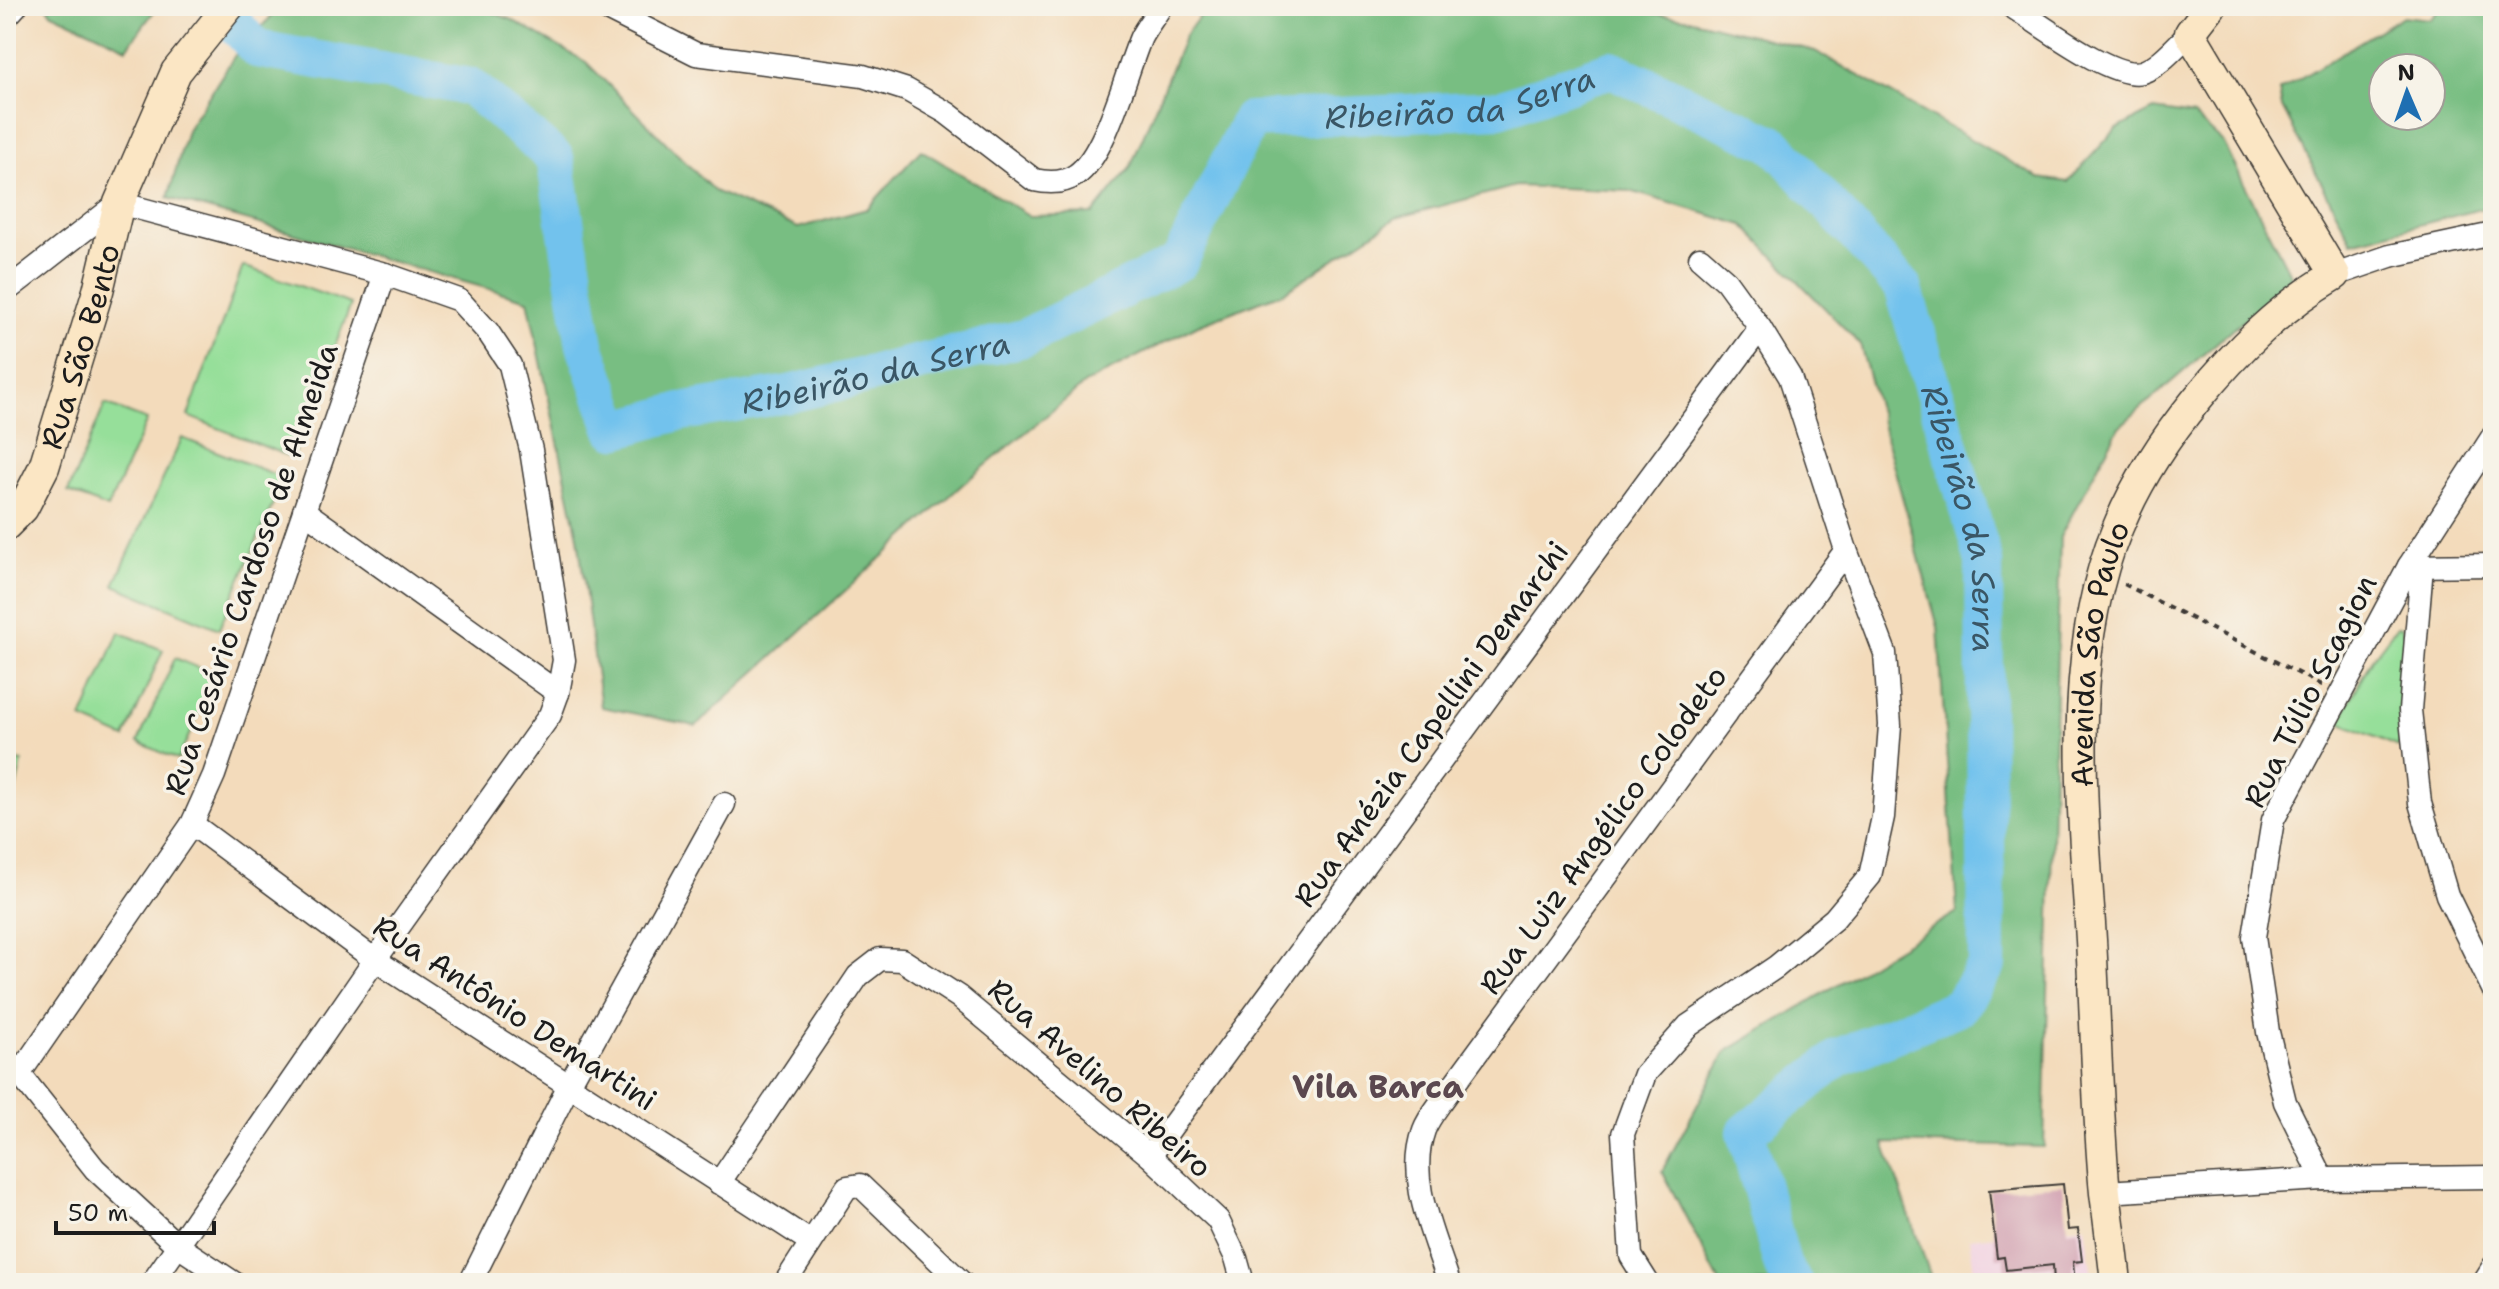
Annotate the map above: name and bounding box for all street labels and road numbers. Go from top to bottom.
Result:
street label: Rua São Bento [30,240,129,454]
street label: Rua Cesário Cardoso de Almeida [154,337,348,801]
street label: Avenida São Paulo [2061,515,2139,788]
street label: Rua Anézia Capellini Demarchi [1284,533,1578,915]
street label: Rua Túlio Scagion [2234,568,2386,814]
street label: Rua Luiz Angélico Colodeto [1470,657,1736,1003]
street label: Rua Antônio Demartini [365,906,665,1120]
street label: Rua Avelino Ribeiro [979,969,1221,1187]

